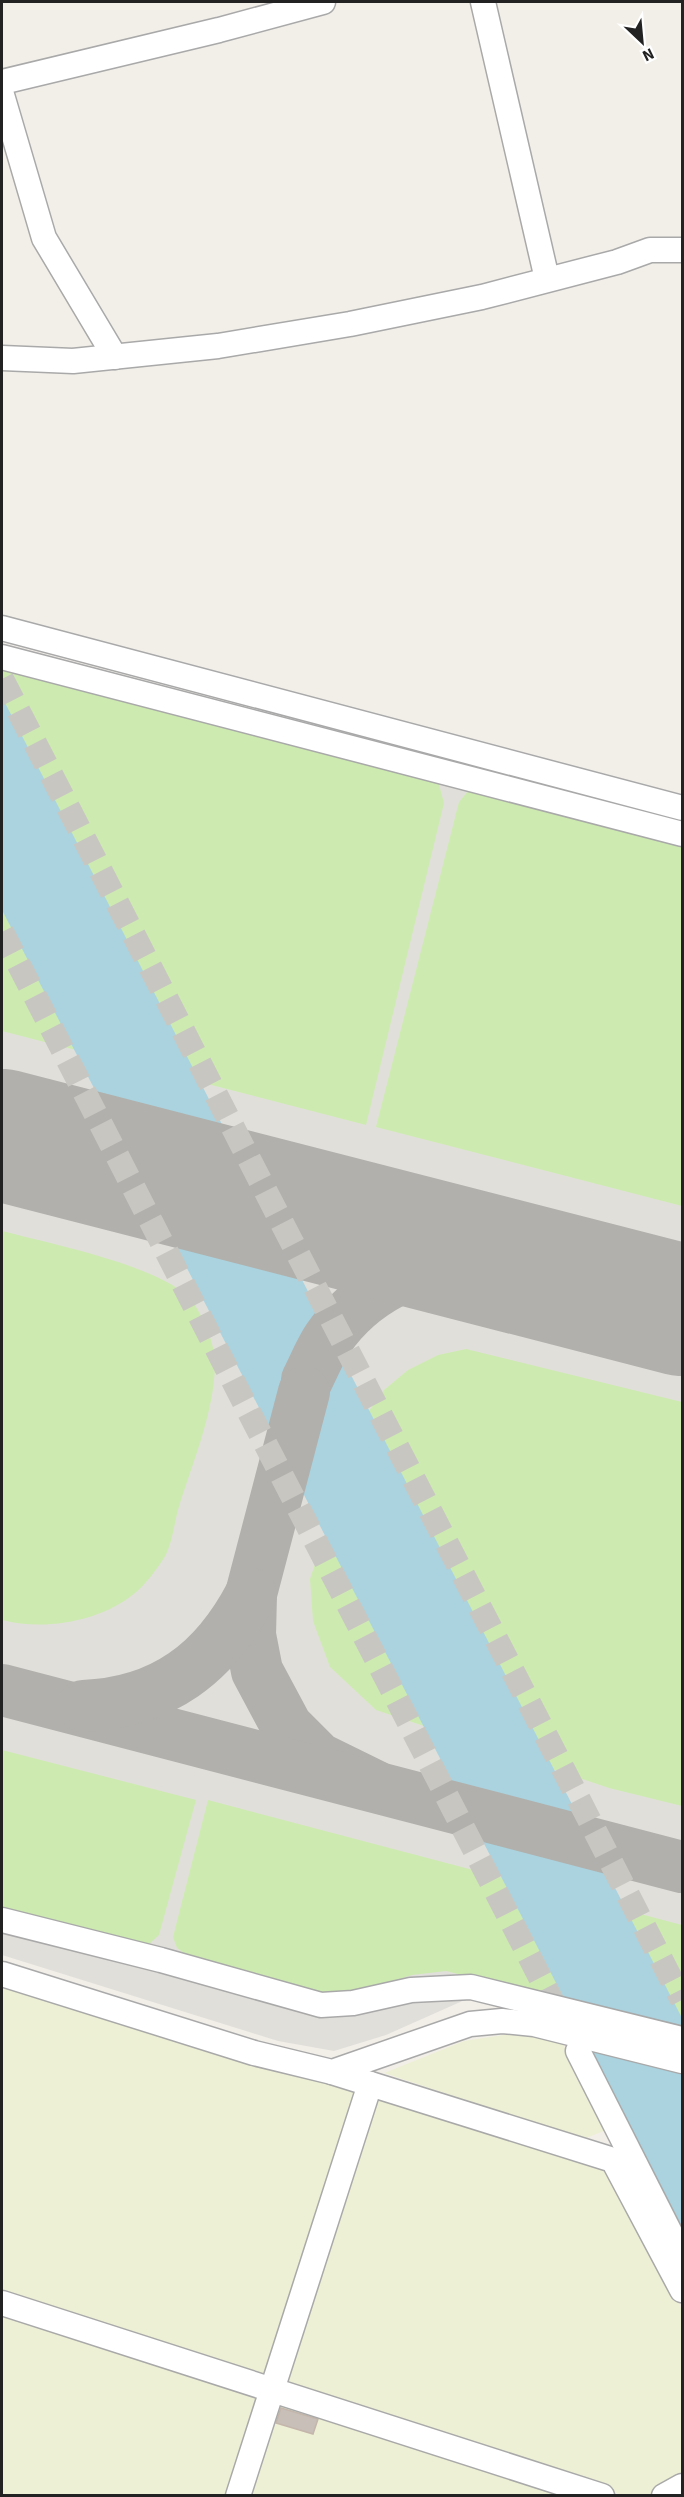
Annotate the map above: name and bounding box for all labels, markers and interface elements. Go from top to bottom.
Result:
north arrow [612,12,672,72]
text: N [639,42,658,67]

